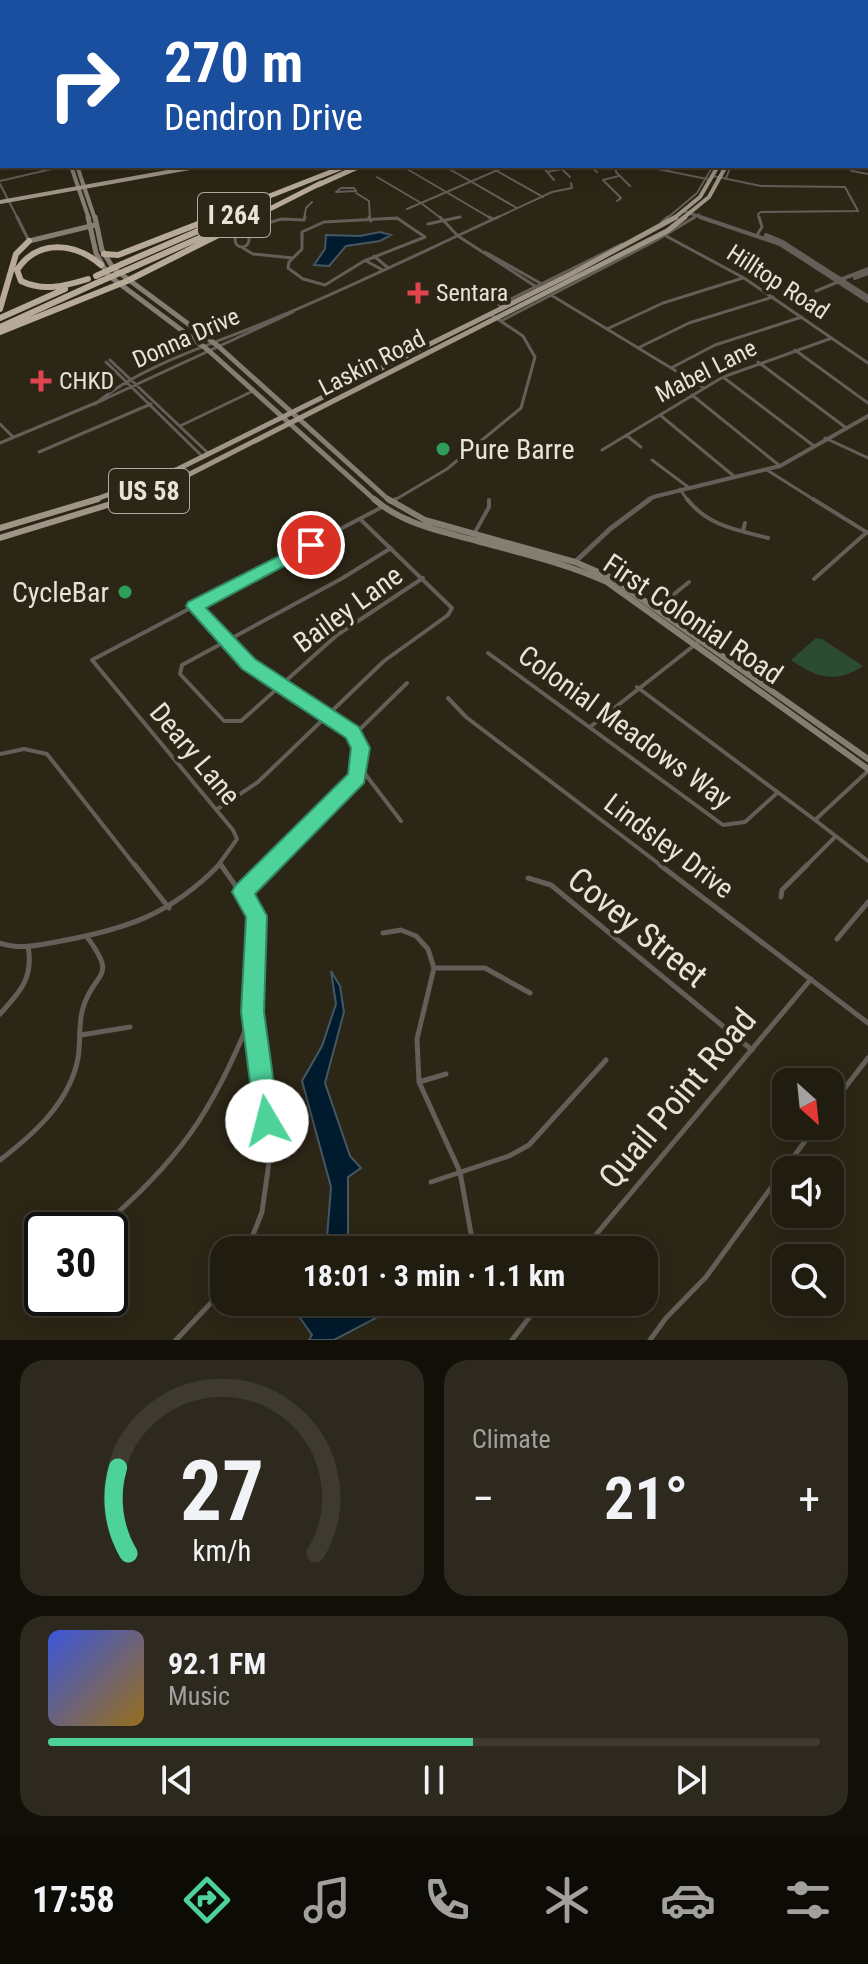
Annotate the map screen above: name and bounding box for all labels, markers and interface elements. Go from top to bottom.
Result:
text: 270 m [164,30,303,96]
icon: right [32,32,136,136]
text: Dendron Drive [164,97,363,139]
road number: I 264 [198,193,270,237]
street label: Hilltop Road [722,239,834,325]
place label: Sentara [436,279,508,307]
marker: Sentara [407,282,429,304]
street label: Donna Drive [128,302,244,374]
street label: Laskin Road [314,324,430,402]
street label: Mabel Lane [651,334,761,408]
place label: CHKD [59,367,114,395]
marker: CHKD [30,370,52,392]
place label: Pure Barre [459,433,575,466]
marker: Pure Barre [434,440,452,458]
road number: US 58 [109,469,189,513]
pin [277,511,345,579]
icon: arrive [289,523,333,567]
street label: First Colonial Road [597,547,789,691]
street label: Bailey Lane [287,559,409,659]
place label: CycleBar [12,576,109,609]
marker: CycleBar [116,583,134,601]
street label: Colonial Meadows Way [512,639,738,816]
street label: Deary Lane [143,696,247,812]
street label: Lindsley Drive [598,787,740,905]
street label: Covey Street [560,859,716,995]
street label: Quail Point Road [590,1000,764,1196]
north arrow [772,1068,844,1140]
map controls [772,1068,844,1316]
position arrow [225,1079,309,1163]
button: sound [772,1156,844,1228]
speed limit sign: 30 [24,1212,128,1316]
button: search [772,1244,844,1316]
text: 18:01 · 3 min · 1.1 km [303,1258,565,1293]
text: Climate [472,1424,551,1454]
text: 27 [180,1443,264,1540]
text: 21° [604,1463,688,1534]
text: − [472,1473,494,1525]
text: + [798,1473,820,1525]
text: km/h [193,1534,251,1568]
text: 92.1 FM [168,1646,266,1681]
text: Music [168,1681,230,1711]
icon: previous [155,1758,199,1802]
icon: pause [412,1758,456,1802]
icon: next [669,1758,713,1802]
icon: directions [179,1872,235,1928]
icon: music [299,1872,355,1928]
icon: phone [419,1872,475,1928]
icon: climate [539,1872,595,1928]
icon: car [660,1872,716,1928]
icon: filters [780,1872,836,1928]
text: 17:58 [32,1879,115,1921]

